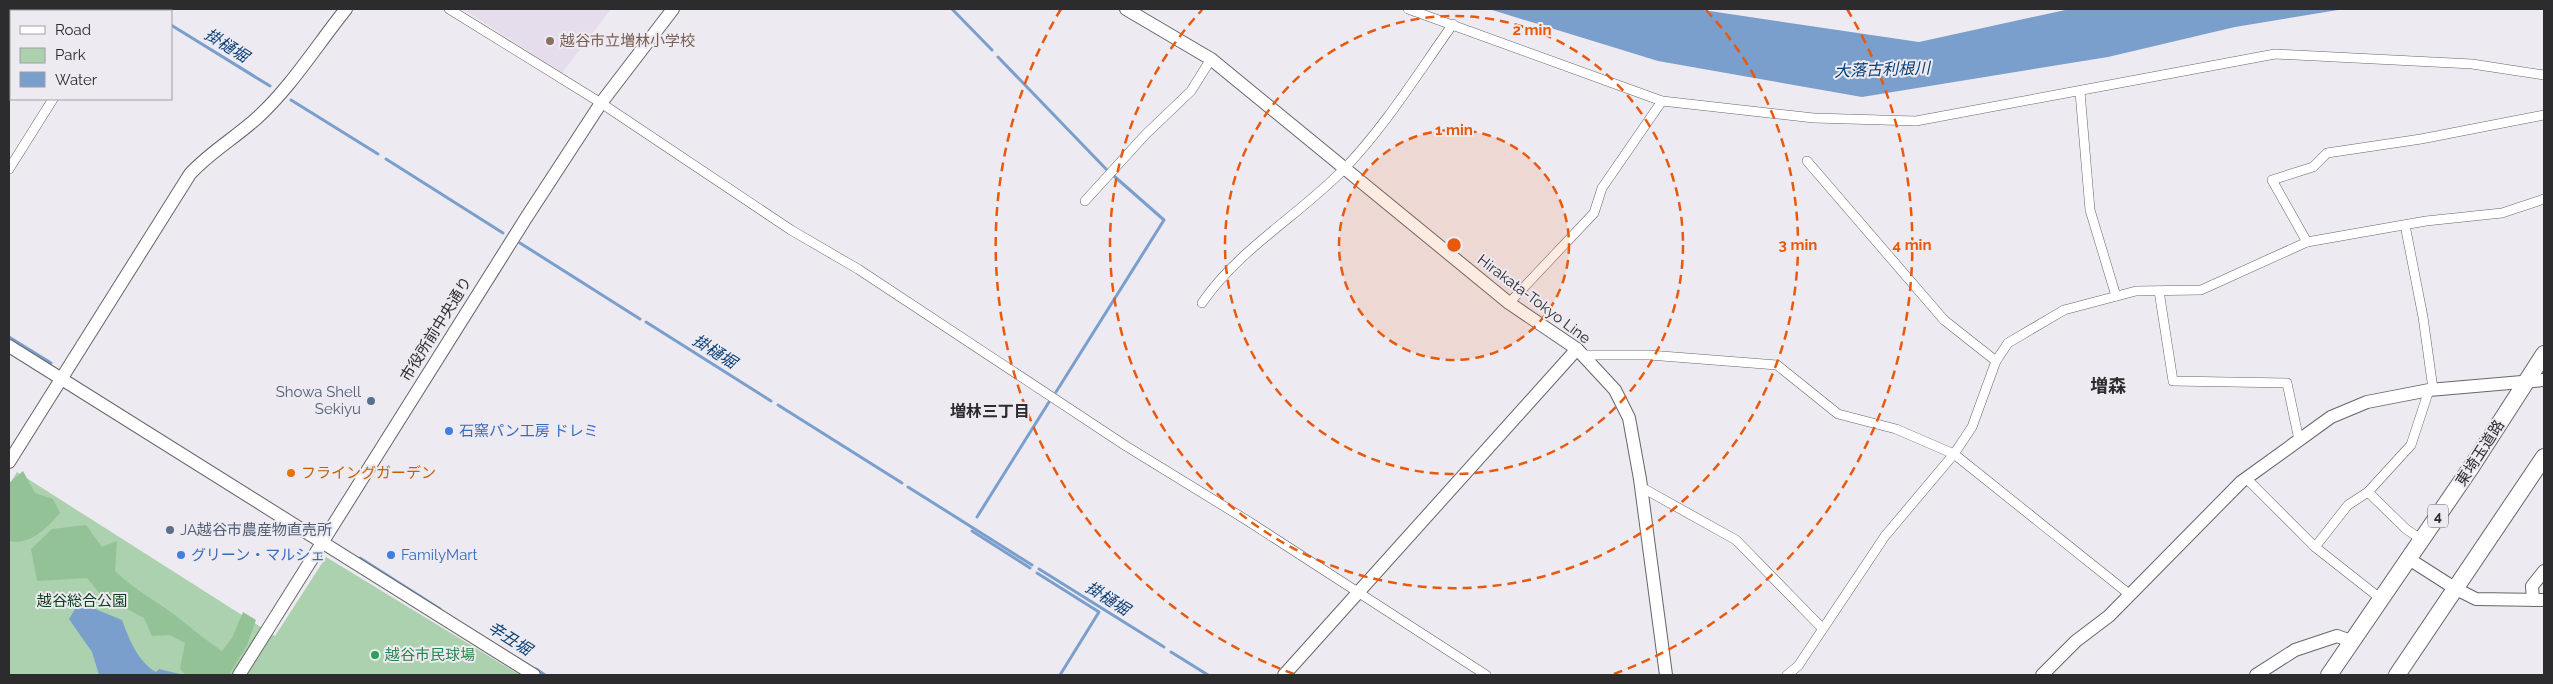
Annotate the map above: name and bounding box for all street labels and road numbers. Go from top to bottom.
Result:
street label: Hirakata-Tokyo Line [1474,251,1594,347]
street label: 市役所前中央通り [397,273,475,385]
street label: 東埼玉道路 [2452,417,2508,489]
road number: 4 [2428,504,2448,528]

